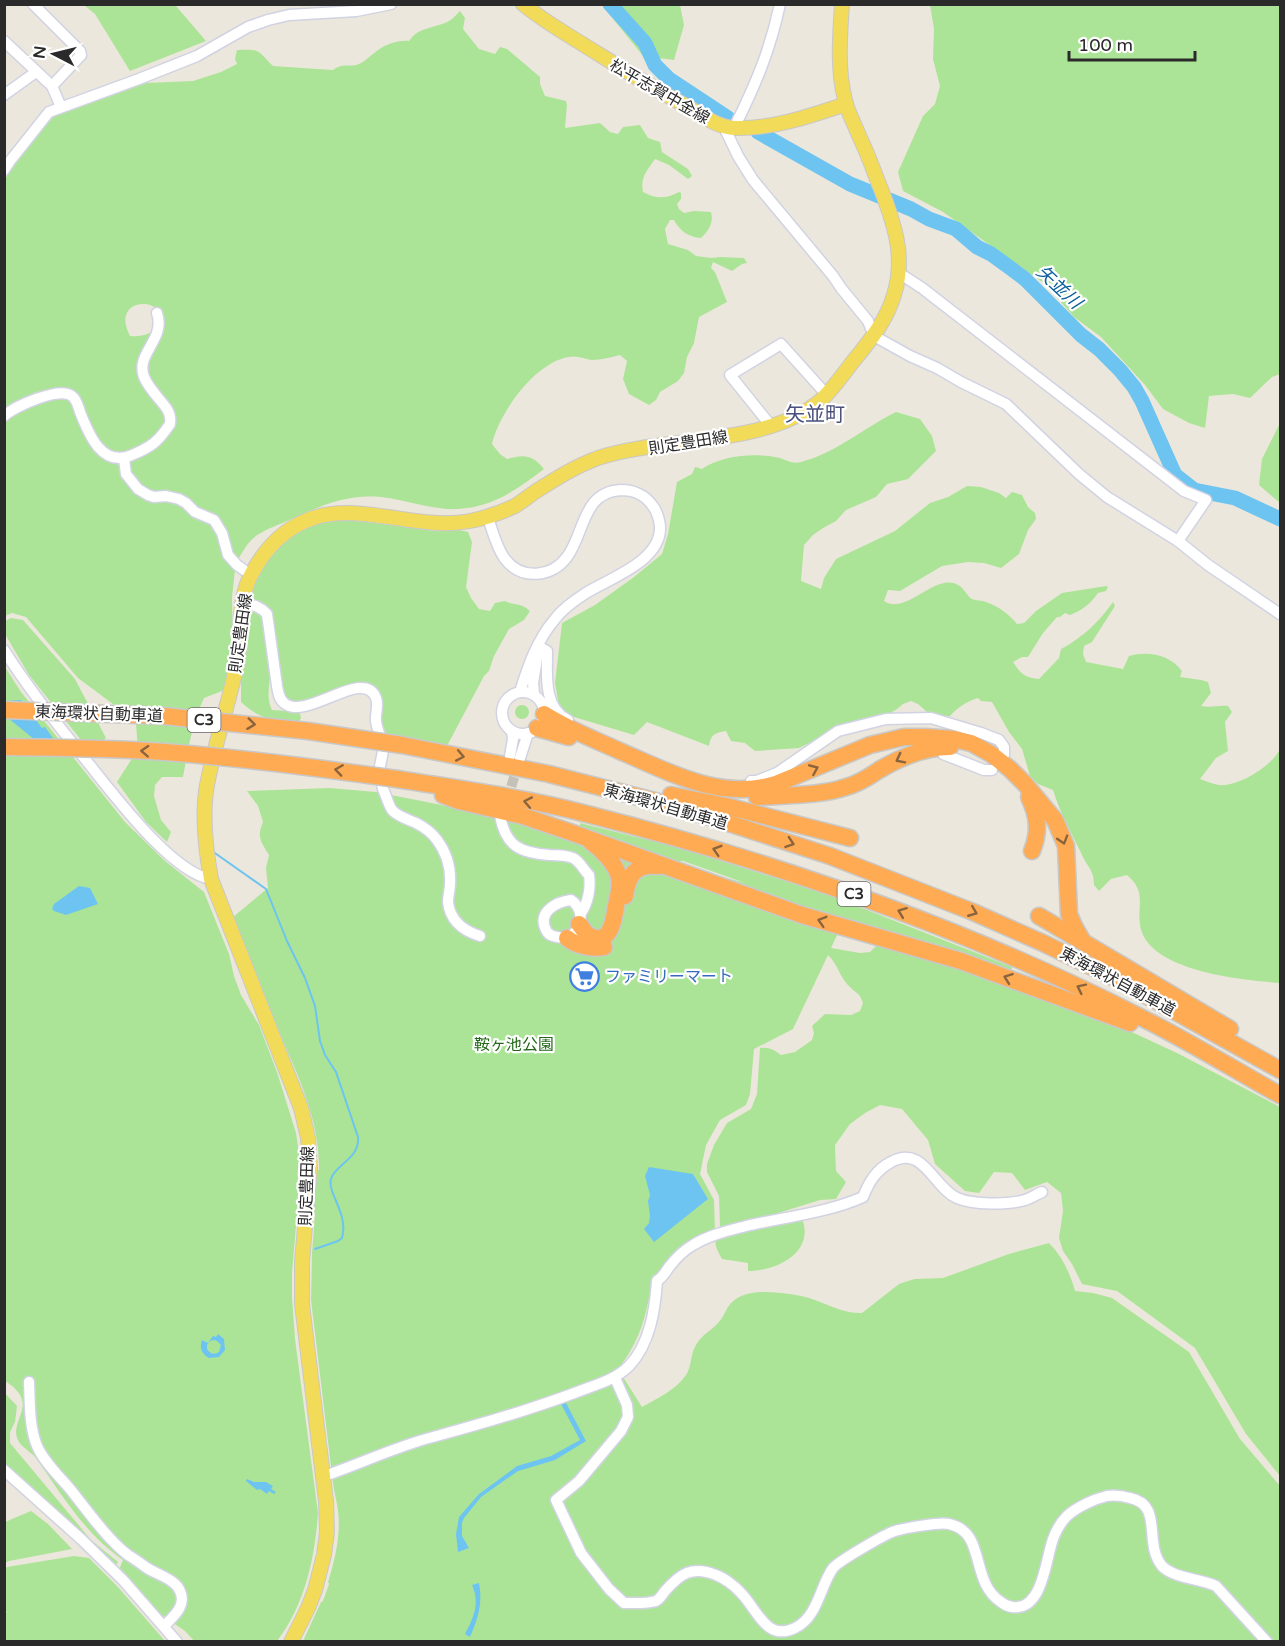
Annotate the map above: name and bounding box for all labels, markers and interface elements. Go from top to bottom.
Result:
north arrow [24,24,84,84]
scale bar [1069,24,1195,62]
text: 100 m [1078,34,1133,56]
text: N [29,45,51,60]
street label: 松平志賀中金線 [606,55,713,129]
water label: 矢並川 [1032,261,1088,315]
district label: 矢並町 [785,403,845,427]
street label: 則定豊田線 [647,427,729,459]
street label: 則定豊田線 [226,592,256,674]
street label: 東海環状自動車道 [35,702,163,726]
road number: C3 [188,708,220,732]
one-way arrow [247,718,256,730]
one-way arrow [140,745,149,758]
one-way arrow [454,749,464,762]
one-way arrow [896,752,907,763]
one-way arrow [808,764,819,776]
one-way arrow [334,765,343,777]
street label: 東海環状自動車道 [601,780,730,834]
one-way arrow [523,796,533,809]
one-way arrow [1056,834,1068,845]
one-way arrow [784,835,795,848]
one-way arrow [712,845,723,857]
road number: C3 [838,882,870,906]
one-way arrow [966,905,977,917]
one-way arrow [897,907,908,919]
one-way arrow [817,916,828,928]
street label: 東海環状自動車道 [1056,943,1179,1021]
supermarket icon: ファミリーマート [568,960,600,992]
place label: ファミリーマート [605,967,733,987]
one-way arrow [1003,972,1014,985]
one-way arrow [1076,984,1087,996]
park label: 鞍ヶ池公園 [474,1035,554,1055]
street label: 則定豊田線 [296,1146,318,1226]

